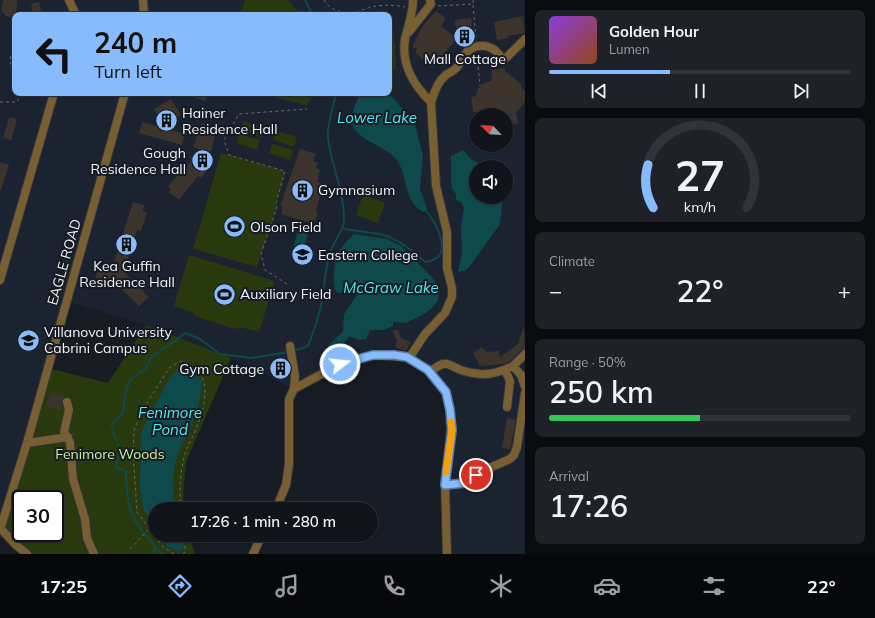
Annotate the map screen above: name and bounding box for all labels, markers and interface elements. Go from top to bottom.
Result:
text: Golden Hour [609,22,699,41]
building icon: Mall Cottage [452,24,478,50]
text: 240 m [94,25,177,60]
icon: left [28,28,80,80]
text: Lumen [609,41,650,57]
place label: Mall Cottage [424,50,506,68]
text: Turn left [94,60,162,83]
icon: previous [588,80,610,102]
icon: pause [689,80,711,102]
icon: next [790,80,812,102]
place label: Hainer Residence Hall [182,104,278,138]
building icon: Hainer Residence Hall [153,108,179,134]
water label: Lower Lake [337,108,417,127]
north arrow [469,108,513,152]
map controls [469,108,513,204]
place label: Gough Residence Hall [91,144,186,178]
building icon: Gough Residence Hall [189,148,215,174]
text: 27 [675,148,725,200]
button: sound [469,160,513,204]
building icon: Gymnasium [290,177,316,203]
place label: Gymnasium [318,181,395,199]
text: km/h [684,197,716,215]
sports icon: Olson Field [222,214,248,240]
street label: EAGLE ROAD [43,217,85,307]
place label: Olson Field [250,218,321,236]
building icon: Kea Guffin Residence Hall [114,231,140,257]
school or university icon: Eastern College [289,242,315,268]
place label: Eastern College [318,246,418,264]
text: Climate [549,253,595,269]
place label: Kea Guffin Residence Hall [79,257,175,291]
text: 22° [676,272,724,310]
text: − [549,277,562,305]
text: + [838,277,851,305]
water label: McGraw Lake [343,278,439,297]
sports icon: Auxiliary Field [211,281,237,307]
place label: Auxiliary Field [240,285,331,303]
place label: Villanova University Cabrini Campus [44,323,173,357]
school or university icon: Villanova University Cabrini Campus [15,327,41,353]
position arrow [319,343,361,385]
text: Range · 50% [549,354,626,370]
building icon: Gym Cottage [267,356,293,382]
place label: Gym Cottage [179,360,264,378]
text: 250 km [549,373,654,411]
water label: Fenimore Pond [138,403,202,439]
park label: Fenimore Woods [55,445,165,463]
pin [459,458,493,492]
icon: arrive [465,464,487,486]
text: Arrival [549,468,589,484]
text: 17:26 [549,487,628,525]
speed limit sign: 30 [12,490,64,542]
text: 17:26 · 1 min · 280 m [190,512,336,531]
icon: directions [166,572,194,600]
icon: music [273,572,301,600]
icon: phone [380,572,408,600]
icon: climate [487,572,515,600]
icon: car [593,572,621,600]
icon: filters [700,572,728,600]
text: 17:25 [39,575,87,598]
text: 22° [807,575,836,598]

